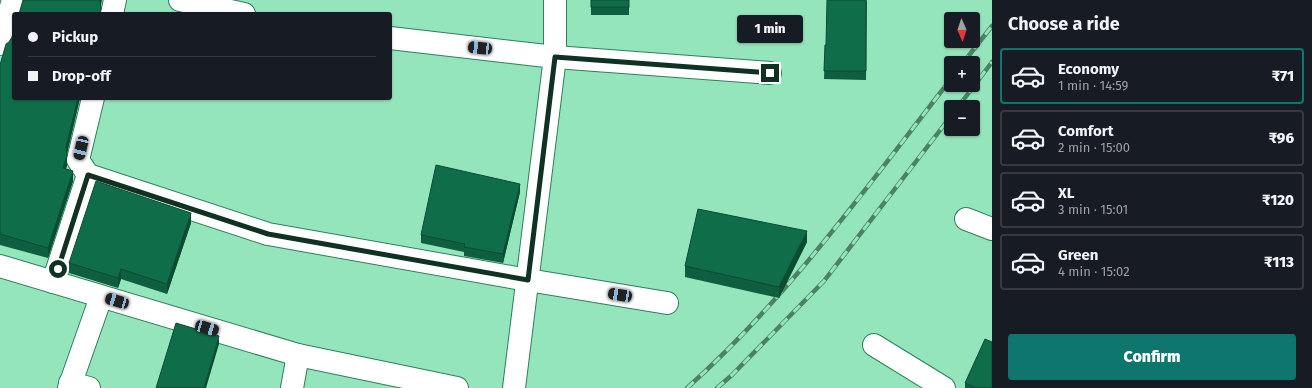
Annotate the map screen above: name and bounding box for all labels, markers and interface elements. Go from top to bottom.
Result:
north arrow [944,12,980,48]
map controls [944,12,980,136]
text: Choose a ride [1008,13,1120,35]
callout: 1 min [737,15,803,43]
text: 1 min [754,21,786,36]
text: Pickup [52,28,98,46]
car [467,41,493,55]
button: + [944,56,980,92]
icon: car [1010,58,1046,94]
text: Economy [1058,60,1119,78]
route end [761,64,779,82]
text: Drop-off [52,67,111,85]
text: ₹71 [1272,67,1294,85]
text: 1 min · 14:59 [1058,78,1128,93]
button: − [944,100,980,136]
icon: car [1010,120,1046,156]
text: Comfort [1058,122,1114,140]
text: ₹96 [1269,129,1294,147]
car [72,135,90,161]
text: 2 min · 15:00 [1058,140,1130,155]
icon: car [1010,182,1046,218]
text: XL [1058,184,1074,202]
text: ₹120 [1262,191,1294,209]
text: 3 min · 15:01 [1058,202,1128,217]
icon: car [1010,244,1046,280]
text: Green [1058,246,1098,264]
text: ₹113 [1264,253,1294,271]
route start [49,260,67,278]
text: 4 min · 15:02 [1058,264,1130,279]
car [607,287,633,303]
car [104,292,130,310]
car [194,319,220,337]
button: Confirm [1008,334,1296,380]

